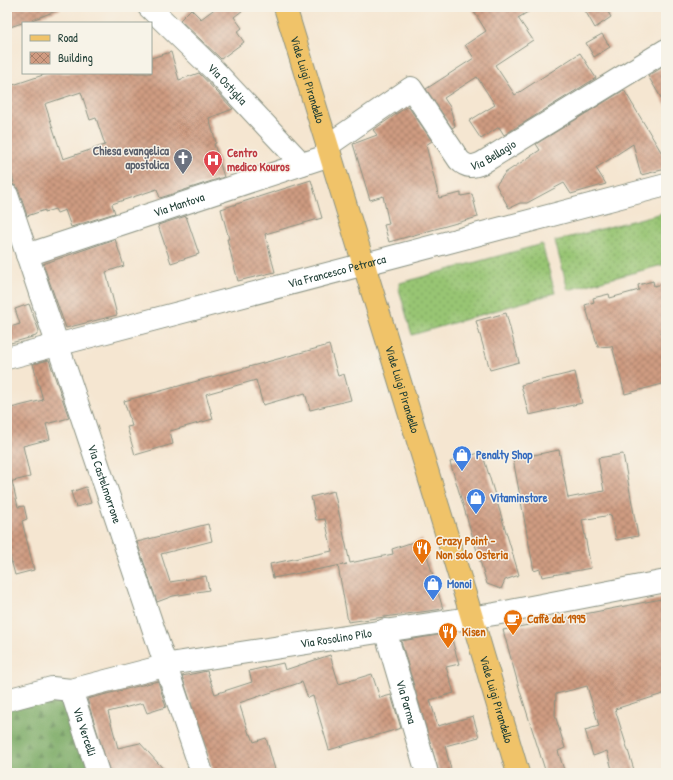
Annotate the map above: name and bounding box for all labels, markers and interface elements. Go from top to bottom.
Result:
legend [22,22,152,74]
text: Road [58,29,78,46]
street label: Viale Luigi Pirandello [286,34,329,125]
text: Building [58,49,93,66]
street label: Via Ostiglia [204,59,252,109]
street label: Via Bellagio [469,135,519,174]
place label: Chiesa evangelica apostolica [93,142,169,174]
place label: Centro medico Kouros [227,144,290,175]
church icon: Chiesa evangelica apostolica [172,147,194,175]
hospital icon: Centro medico Kouros [202,149,224,177]
street label: Via Mantova [151,188,207,221]
street label: Via Francesco Petrarca [286,250,388,292]
street label: Viale Luigi Pirandello [381,344,424,435]
street label: Via Castelmorrone [84,442,126,526]
shop icon: Penalty Shop [451,444,473,472]
place label: Penalty Shop [476,446,533,464]
shop icon: Vitaminstore [465,487,487,515]
place label: Vitaminstore [490,489,548,506]
place label: Crazy Point - Non solo Osteria [436,532,508,563]
restaurant icon: Crazy Point - Non solo Osteria [411,537,433,565]
shop icon: Monoi [422,573,444,601]
place label: Monoi [447,575,472,592]
cafe icon: Caffè dal 1995 [502,608,524,636]
place label: Caffè dal 1995 [527,610,587,627]
restaurant icon: Kisen [437,621,459,649]
place label: Kisen [462,623,486,640]
street label: Via Rosolino Pilo [299,624,373,652]
street label: Viale Luigi Pirandello [476,654,518,745]
street label: Via Parma [392,678,421,726]
street label: Via Vercelli [69,705,101,758]

